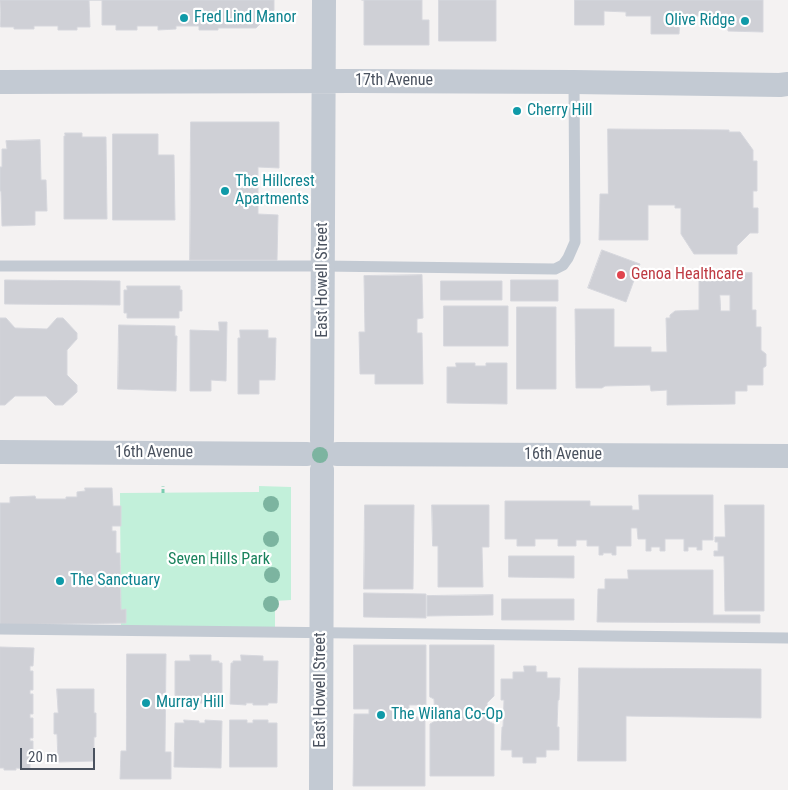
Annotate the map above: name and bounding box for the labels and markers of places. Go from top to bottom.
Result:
place label: Fred Lind Manor [194,8,296,28]
place label: Olive Ridge [665,11,735,31]
marker: Fred Lind Manor [178,12,190,24]
marker: Olive Ridge [739,15,751,27]
place label: Cherry Hill [527,101,592,121]
marker: Cherry Hill [511,105,523,117]
place label: The Hillcrest Apartments [235,172,315,210]
marker: The Hillcrest Apartments [219,185,231,197]
place label: Genoa Healthcare [631,265,744,285]
marker: Genoa Healthcare [615,269,627,281]
place label: The Sanctuary [70,571,160,591]
marker: The Sanctuary [54,575,66,587]
place label: Murray Hill [156,693,224,713]
marker: Murray Hill [140,697,152,709]
place label: The Wilana Co-Op [391,705,503,725]
marker: The Wilana Co-Op [375,709,387,721]

